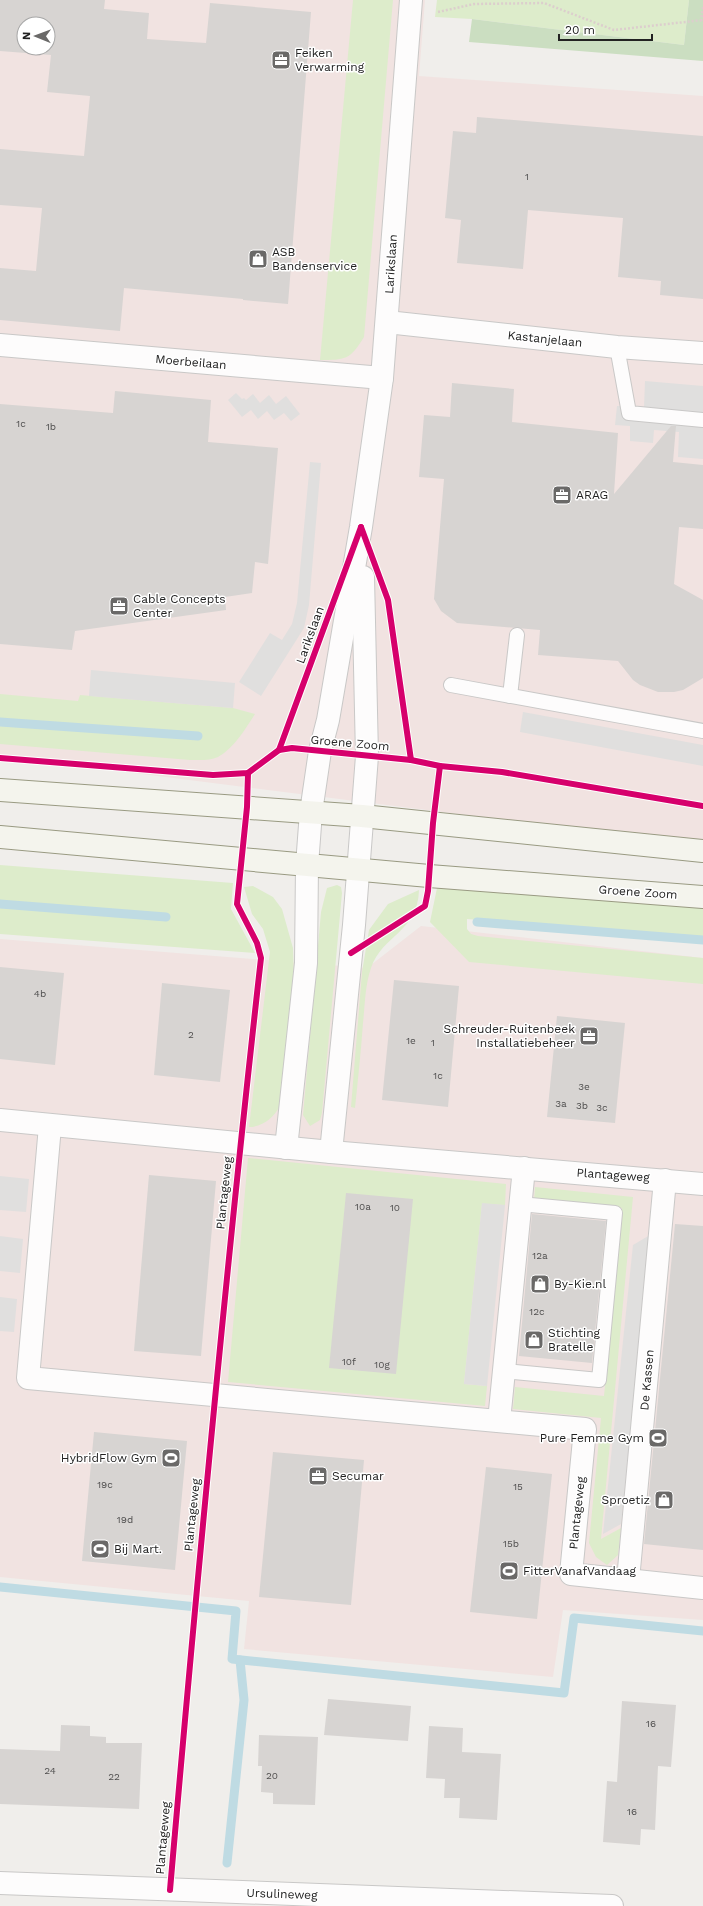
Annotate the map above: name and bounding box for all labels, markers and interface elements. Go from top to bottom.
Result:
north arrow [16,16,56,56]
scale bar [559,16,652,42]
text: 20 m [565,23,595,37]
text: N [20,32,33,40]
place label: Feiken Verwarming [295,46,365,74]
office icon: Feiken Verwarming [270,49,292,71]
house number: 1 [525,171,529,182]
street label: Larikslaan [382,234,400,294]
place label: ASB Bandenservice [272,245,357,273]
shop icon: ASB Bandenservice [247,248,269,270]
street label: Kastanjelaan [507,328,583,350]
street label: Moerbeilaan [155,352,227,372]
house number: 1c [16,418,26,429]
house number: 1b [46,421,56,432]
office icon: ARAG [551,484,573,506]
place label: ARAG [576,488,608,502]
place label: Cable Concepts Center [133,592,226,620]
office icon: Cable Concepts Center [108,595,130,617]
street label: Larikslaan [293,605,327,665]
street label: Groene Zoom [310,733,390,753]
street label: Groene Zoom [598,882,678,902]
house number: 4b [34,988,46,999]
place label: Schreuder-Ruitenbeek Installatiebeheer [444,1022,575,1050]
office icon: Schreuder-Ruitenbeek Installatiebeheer [578,1025,600,1047]
house number: 2 [188,1029,194,1040]
house number: 1e [406,1035,416,1046]
house number: 1 [431,1037,435,1048]
house number: 1c [433,1070,443,1081]
house number: 3e [578,1081,590,1092]
house number: 3a [555,1098,567,1109]
house number: 3b [576,1100,588,1111]
house number: 3c [596,1102,608,1113]
street label: Plantageweg [213,1155,235,1230]
street label: Plantageweg [576,1165,651,1185]
house number: 10a [355,1201,371,1212]
house number: 10 [390,1202,400,1213]
house number: 12a [532,1250,548,1261]
shop icon: By-Kie.nl [529,1273,551,1295]
place label: By-Kie.nl [554,1277,606,1291]
house number: 12c [529,1306,545,1317]
place label: Stichting Bratelle [548,1326,601,1354]
shop icon: Stichting Bratelle [523,1329,545,1351]
street label: De Kassen [637,1349,657,1411]
house number: 10f [342,1356,356,1367]
house number: 10g [374,1359,390,1370]
sports icon: Pure Femme Gym [647,1427,669,1449]
place label: Pure Femme Gym [540,1431,644,1445]
sports icon: HybridFlow Gym [160,1447,182,1469]
place label: HybridFlow Gym [61,1451,157,1465]
office icon: Secumar [307,1465,329,1487]
place label: Secumar [332,1469,384,1483]
street label: Plantageweg [566,1475,588,1550]
street label: Plantageweg [181,1477,203,1552]
house number: 19c [97,1479,113,1490]
house number: 15 [513,1481,523,1492]
shop icon: Sproetiz [653,1489,675,1511]
place label: Sproetiz [602,1493,650,1507]
house number: 19d [117,1514,133,1525]
sports icon: Bij Mart. [89,1538,111,1560]
house number: 15b [503,1538,519,1549]
place label: Bij Mart. [114,1542,162,1556]
sports icon: FitterVanafVandaag [498,1560,520,1582]
place label: FitterVanafVandaag [523,1564,636,1578]
house number: 16 [646,1718,656,1729]
house number: 24 [44,1765,56,1776]
house number: 20 [266,1770,278,1781]
house number: 22 [108,1771,120,1782]
street label: Plantageweg [153,1800,173,1875]
house number: 16 [627,1806,637,1817]
street label: Ursulineweg [246,1886,318,1902]

